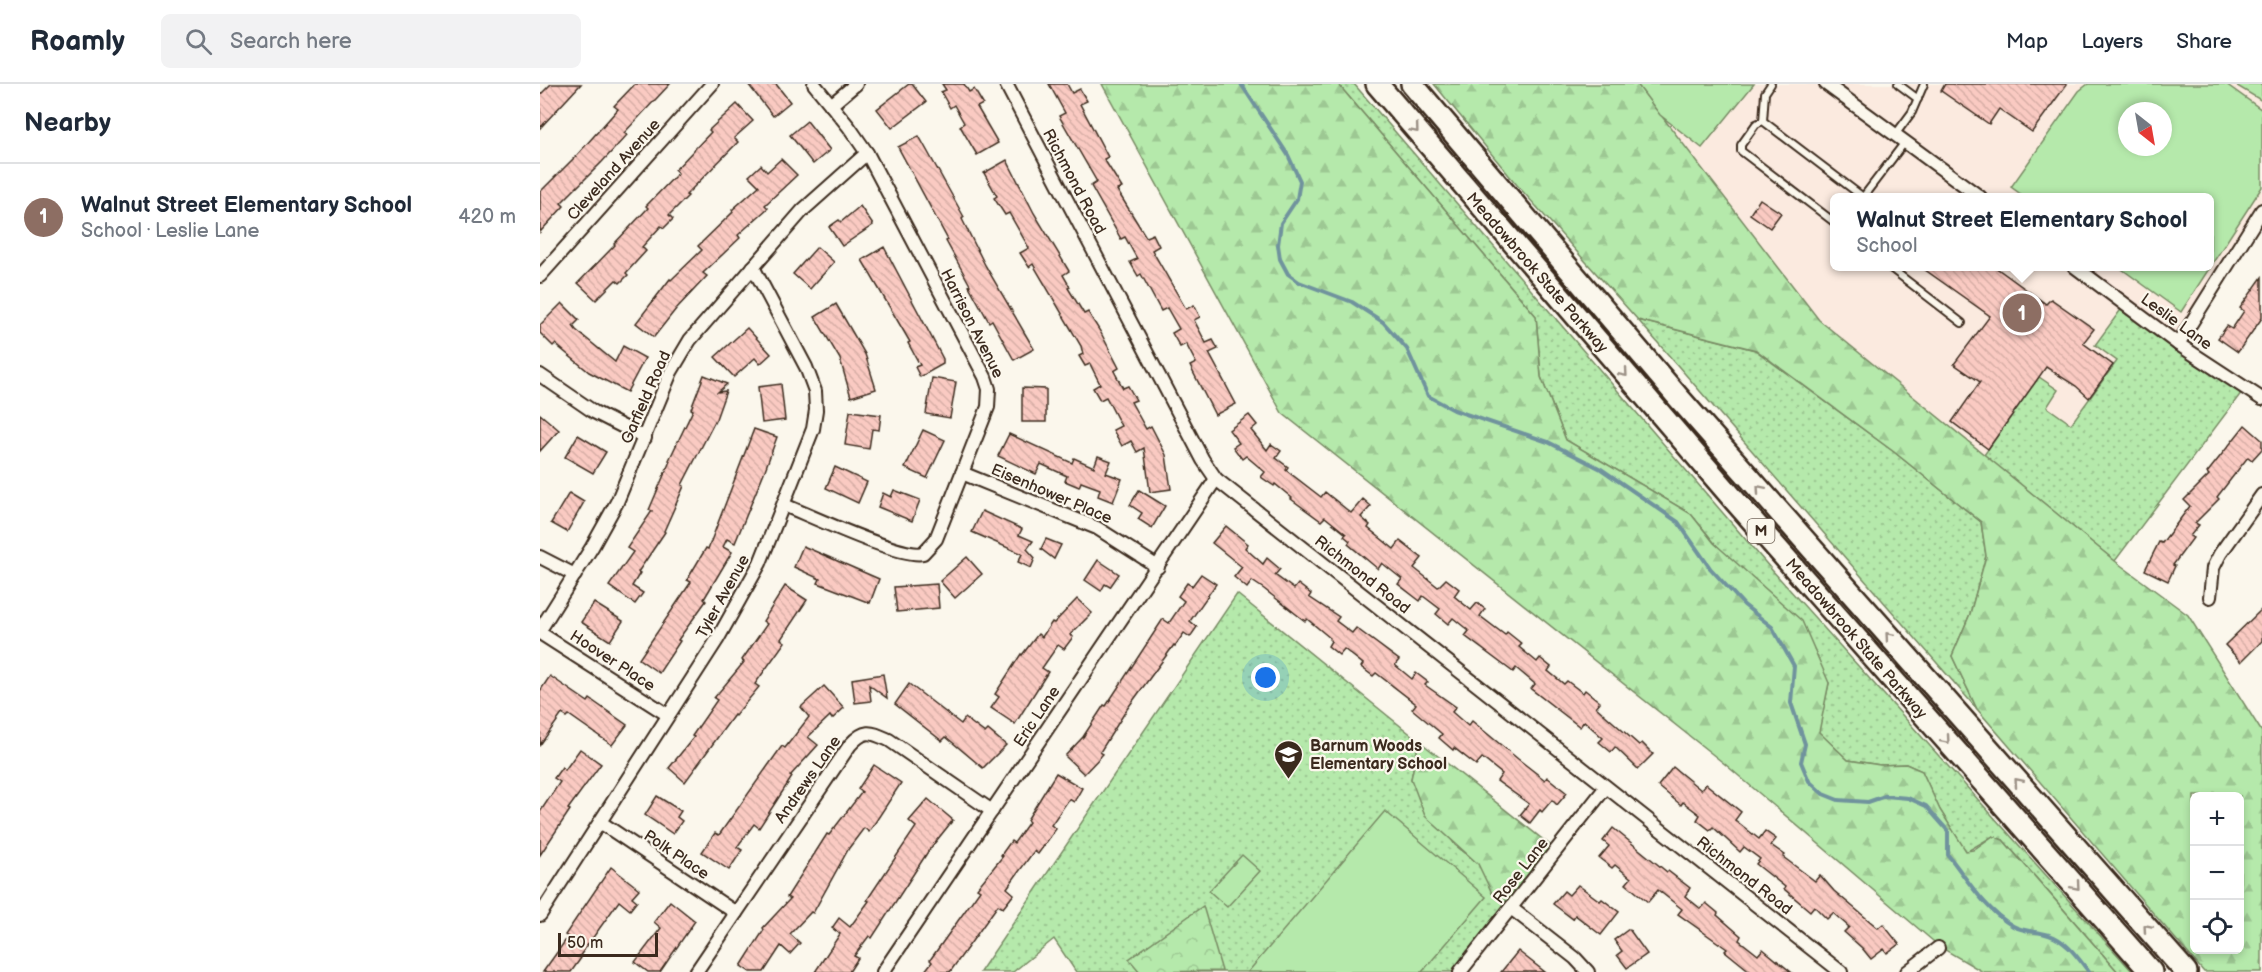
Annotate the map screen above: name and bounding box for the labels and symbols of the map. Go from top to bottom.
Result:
north arrow [2118,102,2172,156]
street label: Cleveland Avenue [564,115,665,225]
one-way arrow [1408,122,1419,133]
street label: Richmond Road [1038,126,1109,237]
street label: Meadowbrook State Parkway [1462,189,1612,358]
street label: Harrison Avenue [936,266,1008,382]
pin: 1 [2002,290,2042,336]
street label: Leslie Lane [2137,290,2216,355]
street label: Garfield Road [617,348,675,447]
one-way arrow [1617,366,1628,376]
street label: Eisenhower Place [988,460,1115,529]
one-way arrow [1756,485,1767,496]
road number: M [1748,519,1774,543]
street label: Richmond Road [1311,532,1414,618]
street label: Tyler Avenue [693,551,754,642]
street label: Meadowbrook State Parkway [1781,555,1931,724]
street label: Hoover Place [566,627,659,696]
one-way arrow [1885,632,1896,642]
your location [1251,663,1280,692]
street label: Eric Lane [1010,682,1065,751]
street label: Andrews Lane [771,732,846,827]
one-way arrow [1939,733,1950,744]
place label: Barnum Woods Elementary School [1310,737,1447,774]
school or university icon: Barnum Woods Elementary School [1273,738,1305,780]
one-way arrow [2014,778,2025,789]
street label: Polk Place [640,826,713,884]
street label: Richmond Road [1693,833,1796,919]
street label: Rose Lane [1490,834,1553,908]
one-way arrow [2068,879,2079,890]
one-way arrow [2143,924,2154,935]
scale bar [558,930,658,958]

